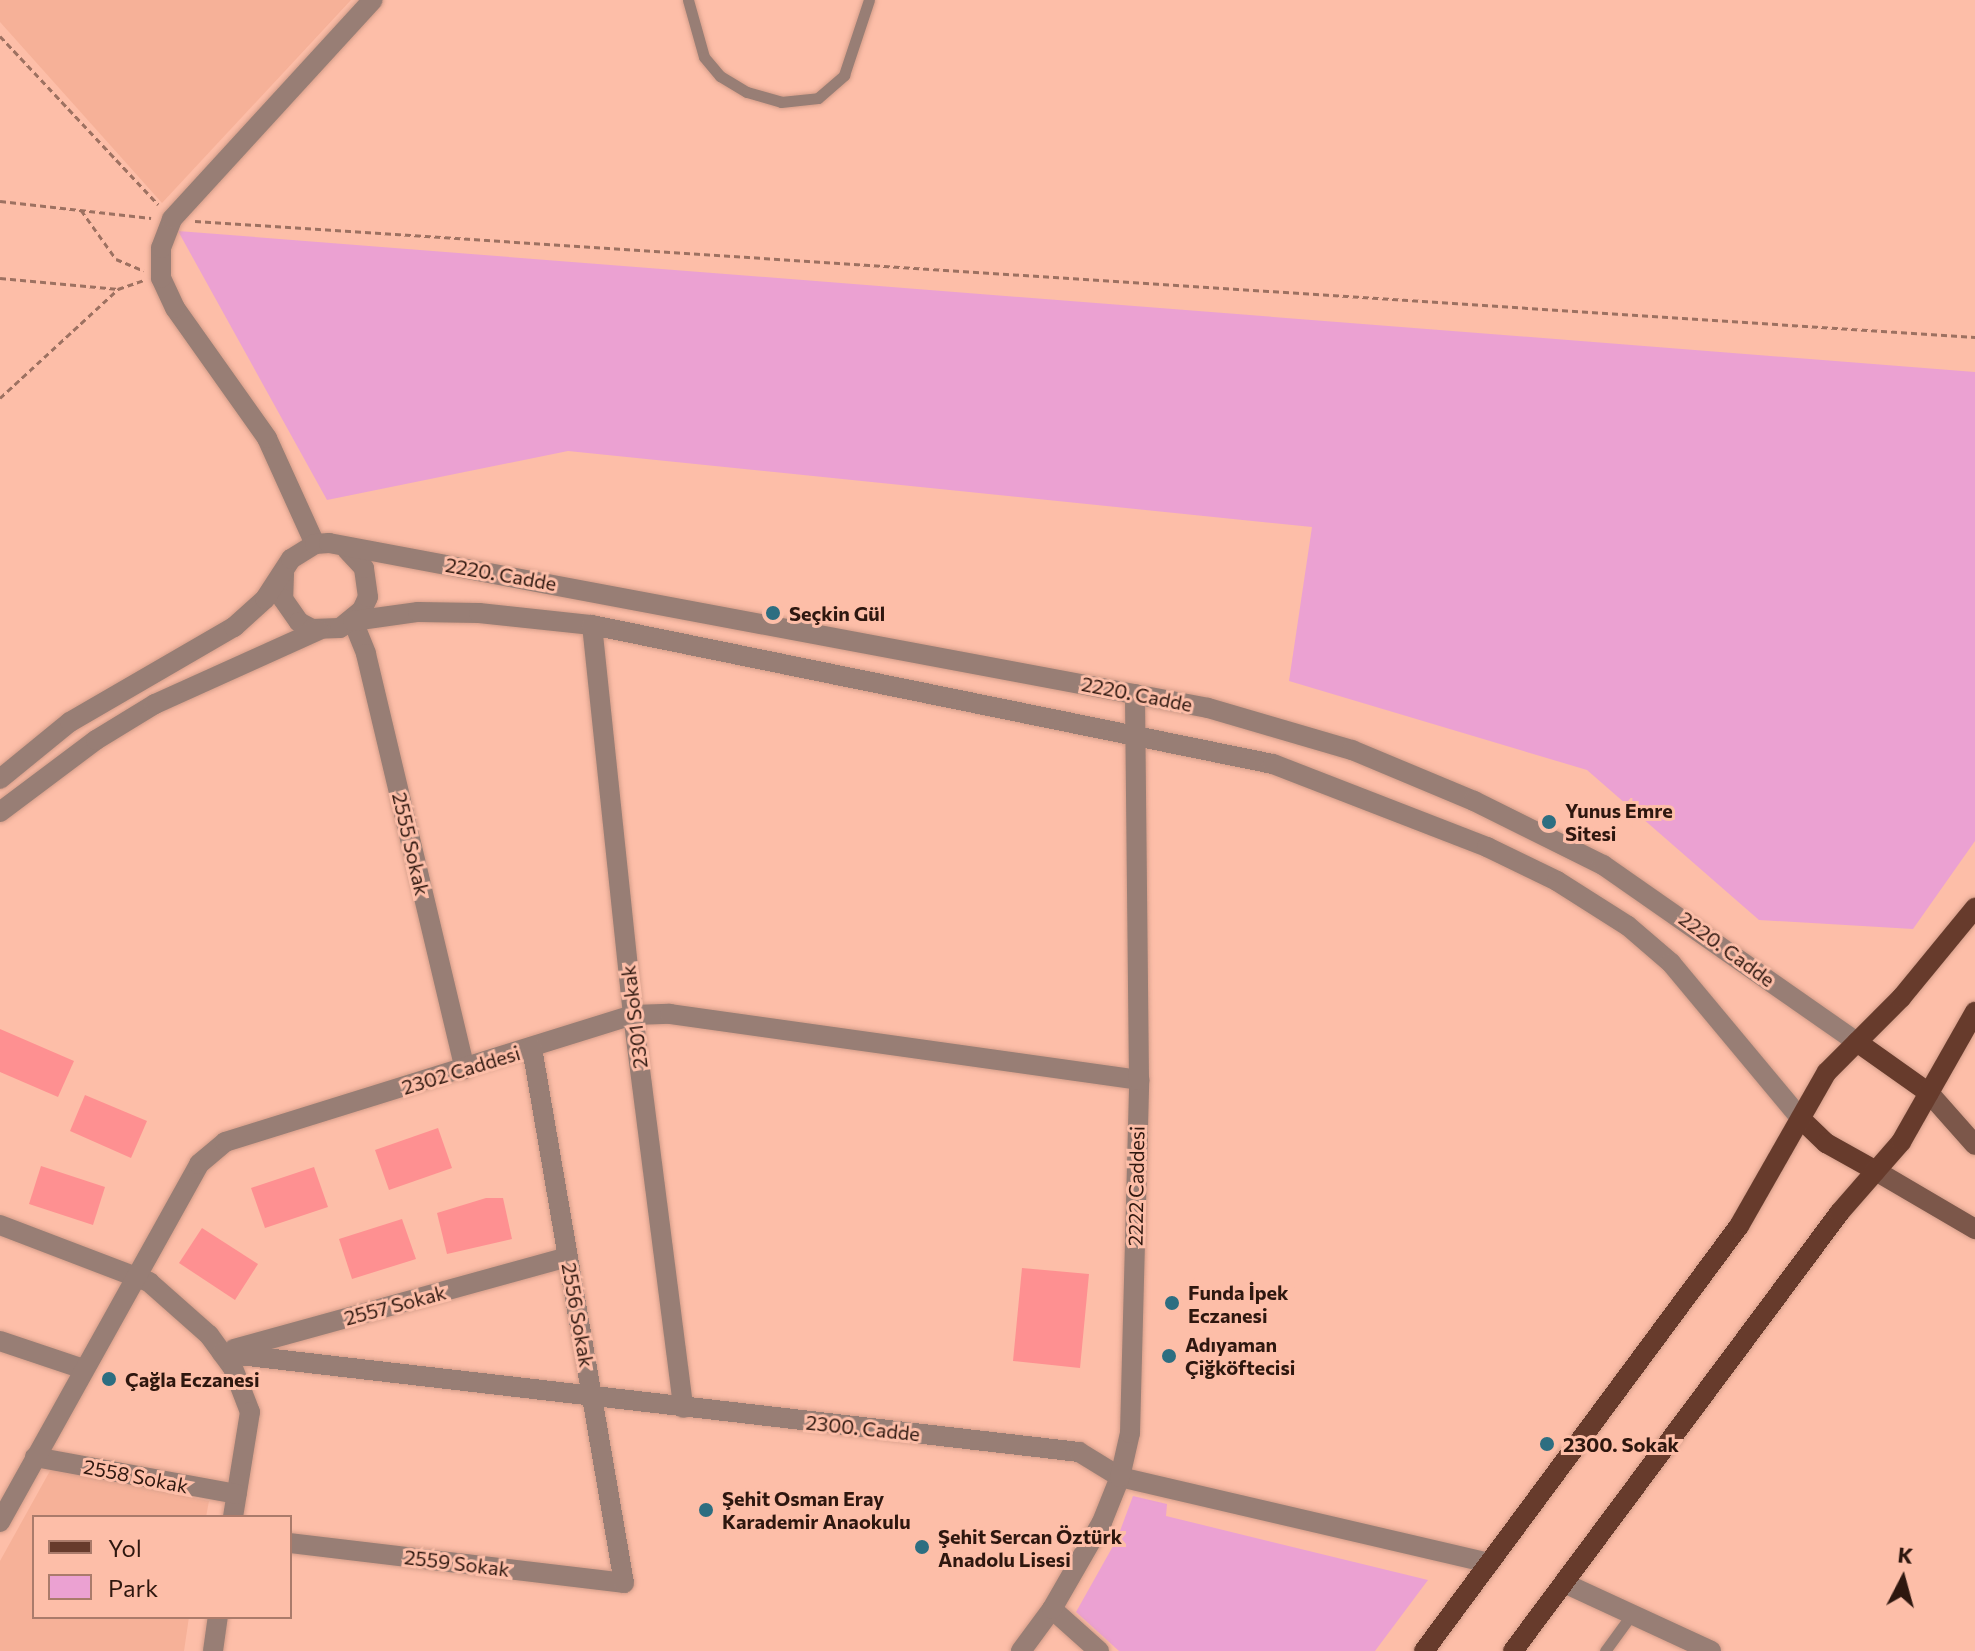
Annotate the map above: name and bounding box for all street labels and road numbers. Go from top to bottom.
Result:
street label: 2220. Cadde [444,552,558,596]
street label: 2220. Cadde [1080,672,1194,716]
street label: 2555 Sokak [387,790,435,898]
street label: 2220. Cadde [1675,906,1779,992]
street label: 2301 Sokak [616,964,652,1070]
street label: 2302 Caddesi [399,1041,523,1099]
street label: 2222 Caddesi [1123,1126,1149,1246]
street label: 2556 Sokak [557,1261,599,1369]
street label: 2557 Sokak [342,1280,448,1330]
street label: 2300. Cadde [805,1410,921,1446]
street label: 2558 Sokak [82,1454,190,1498]
street label: 2559 Sokak [403,1545,511,1581]

